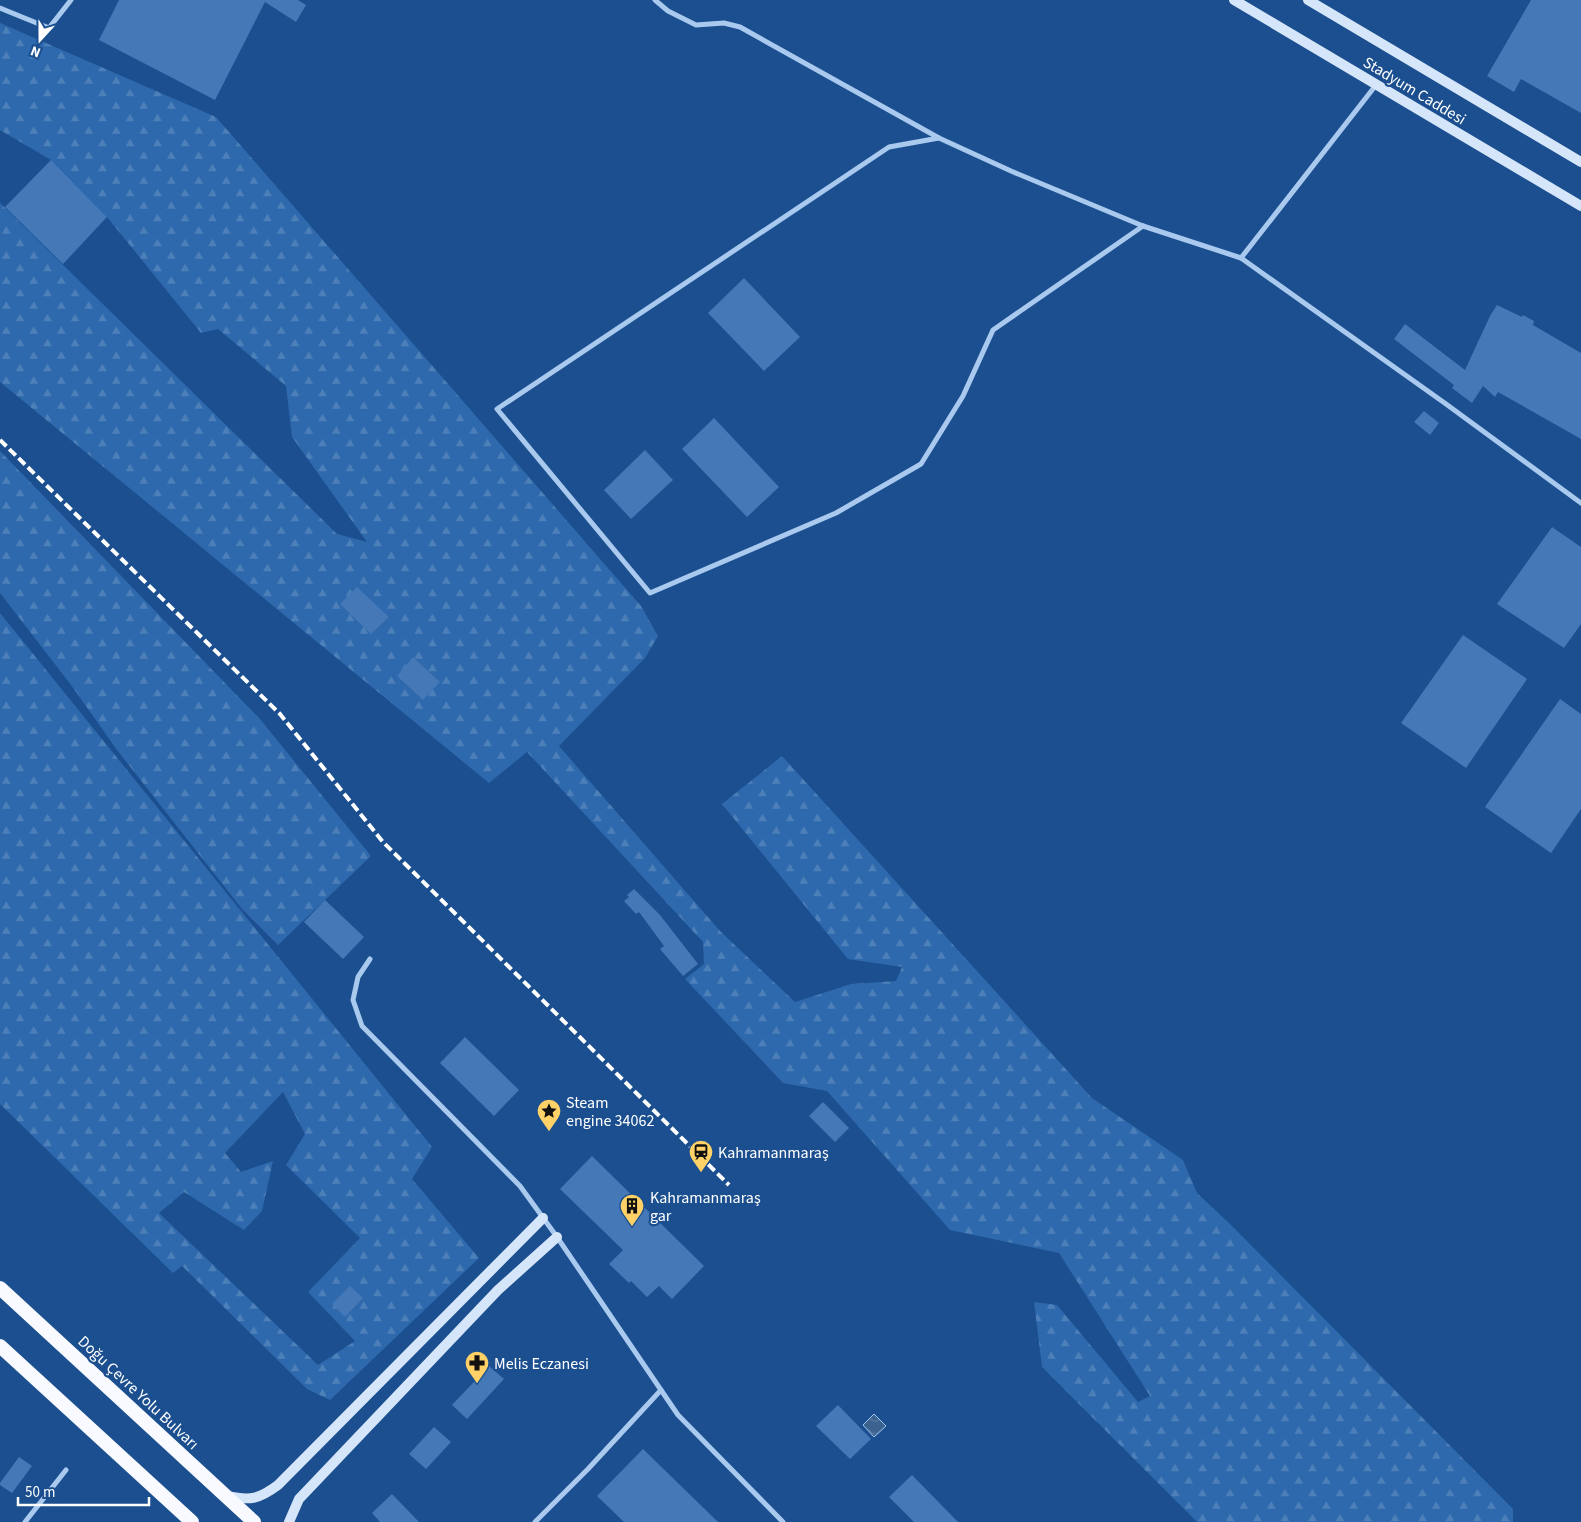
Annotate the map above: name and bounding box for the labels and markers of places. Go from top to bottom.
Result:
place label: Steam engine 34062 [566,1092,654,1132]
place icon: Steam engine 34062 [536,1098,562,1132]
station icon: Kahramanmaraş [688,1139,714,1173]
place label: Kahramanmaraş [718,1142,829,1164]
place label: Kahramanmaraş gar [650,1187,761,1227]
building icon: Kahramanmaraş gar [619,1193,645,1227]
pharmacy icon: Melis Eczanesi [464,1350,490,1384]
place label: Melis Eczanesi [494,1353,589,1375]

